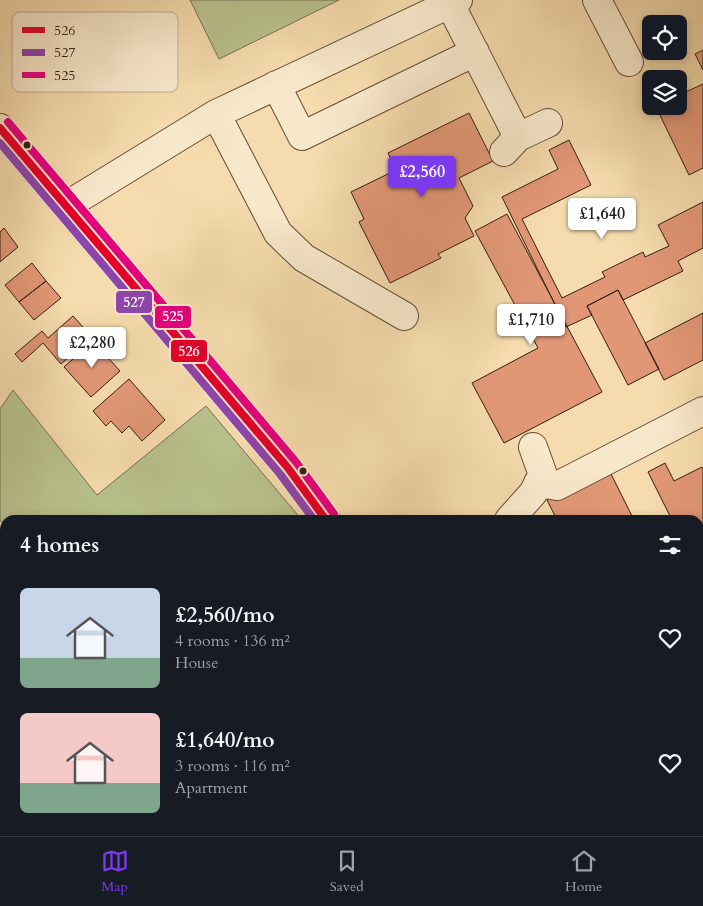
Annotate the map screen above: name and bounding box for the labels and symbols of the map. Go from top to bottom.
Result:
legend [12,12,178,92]
text: 526 [54,21,76,40]
text: 527 [54,43,76,62]
text: 525 [54,66,76,85]
unlabelled marker [22,140,32,150]
pin: £2,560 [381,156,463,198]
pin: £1,640 [561,198,643,240]
line badge: 527 [115,290,153,314]
text: 527 [123,293,145,312]
pin: £1,710 [490,304,572,346]
line badge: 525 [154,305,192,329]
text: 525 [162,307,184,326]
pin: £2,280 [51,326,133,369]
line badge: 526 [170,339,208,363]
text: 526 [178,342,200,361]
unlabelled marker [298,466,308,476]

